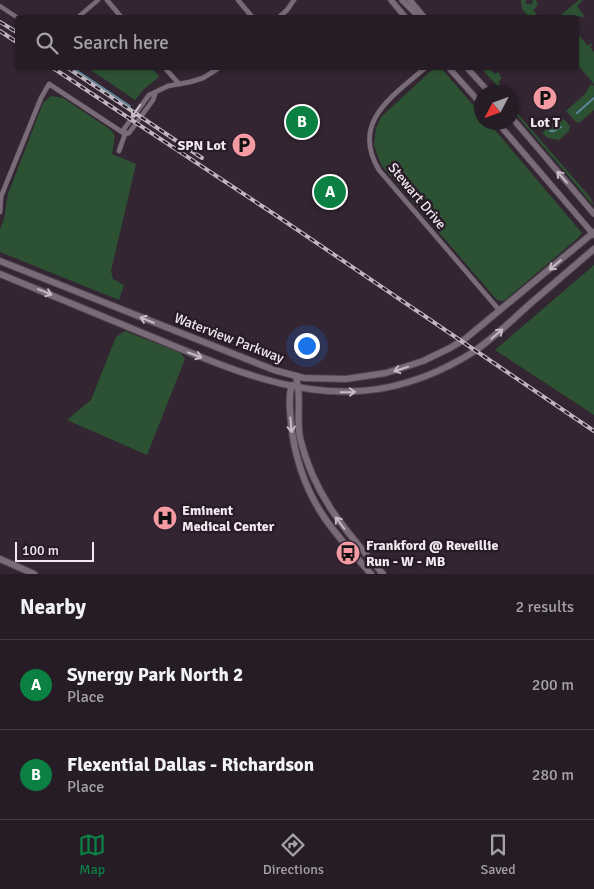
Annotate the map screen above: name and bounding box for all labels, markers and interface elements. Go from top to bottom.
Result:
search box [15,15,579,70]
icon: search [33,29,61,57]
text: Search here [73,31,169,55]
north arrow [474,85,519,130]
parking icon: Lot T [532,85,558,111]
pin: B [286,103,318,141]
one-way arrow [131,104,141,118]
place label: Lot T [530,114,561,131]
parking icon: SPN Lot [231,132,257,158]
place label: SPN Lot [177,137,227,154]
street label: Stewart Drive [384,159,450,233]
one-way arrow [557,171,568,184]
pin: A [314,173,346,211]
one-way arrow [549,259,562,270]
one-way arrow [37,288,52,298]
street label: Waterview Parkway [172,309,287,367]
one-way arrow [140,315,155,324]
one-way arrow [490,328,503,339]
your location [294,333,320,359]
one-way arrow [187,351,202,360]
one-way arrow [394,364,410,374]
one-way arrow [340,387,356,397]
one-way arrow [287,416,296,432]
place label: Eminent Medical Center [182,502,275,535]
hospital icon: Eminent Medical Center [152,505,178,531]
one-way arrow [335,517,346,530]
place label: Frankford @ Reveillie Run - W - MB [366,537,498,570]
scale bar [15,539,94,562]
bus stop icon: Frankford @ Reveillie Run - W - MB [335,540,361,566]
text: 100 m [22,542,59,559]
text: Nearby [20,594,86,620]
text: 2 results [515,597,574,617]
text: Synergy Park North 2 [67,663,243,687]
text: A [31,675,41,695]
text: 200 m [532,675,574,695]
text: Place [67,687,104,707]
text: Flexential Dallas - Richardson [67,753,314,777]
text: B [31,765,41,785]
text: 280 m [532,765,574,785]
text: Place [67,777,104,797]
tab: Map [78,831,106,878]
tab: Directions [263,831,324,878]
tab: Saved [480,831,516,878]

